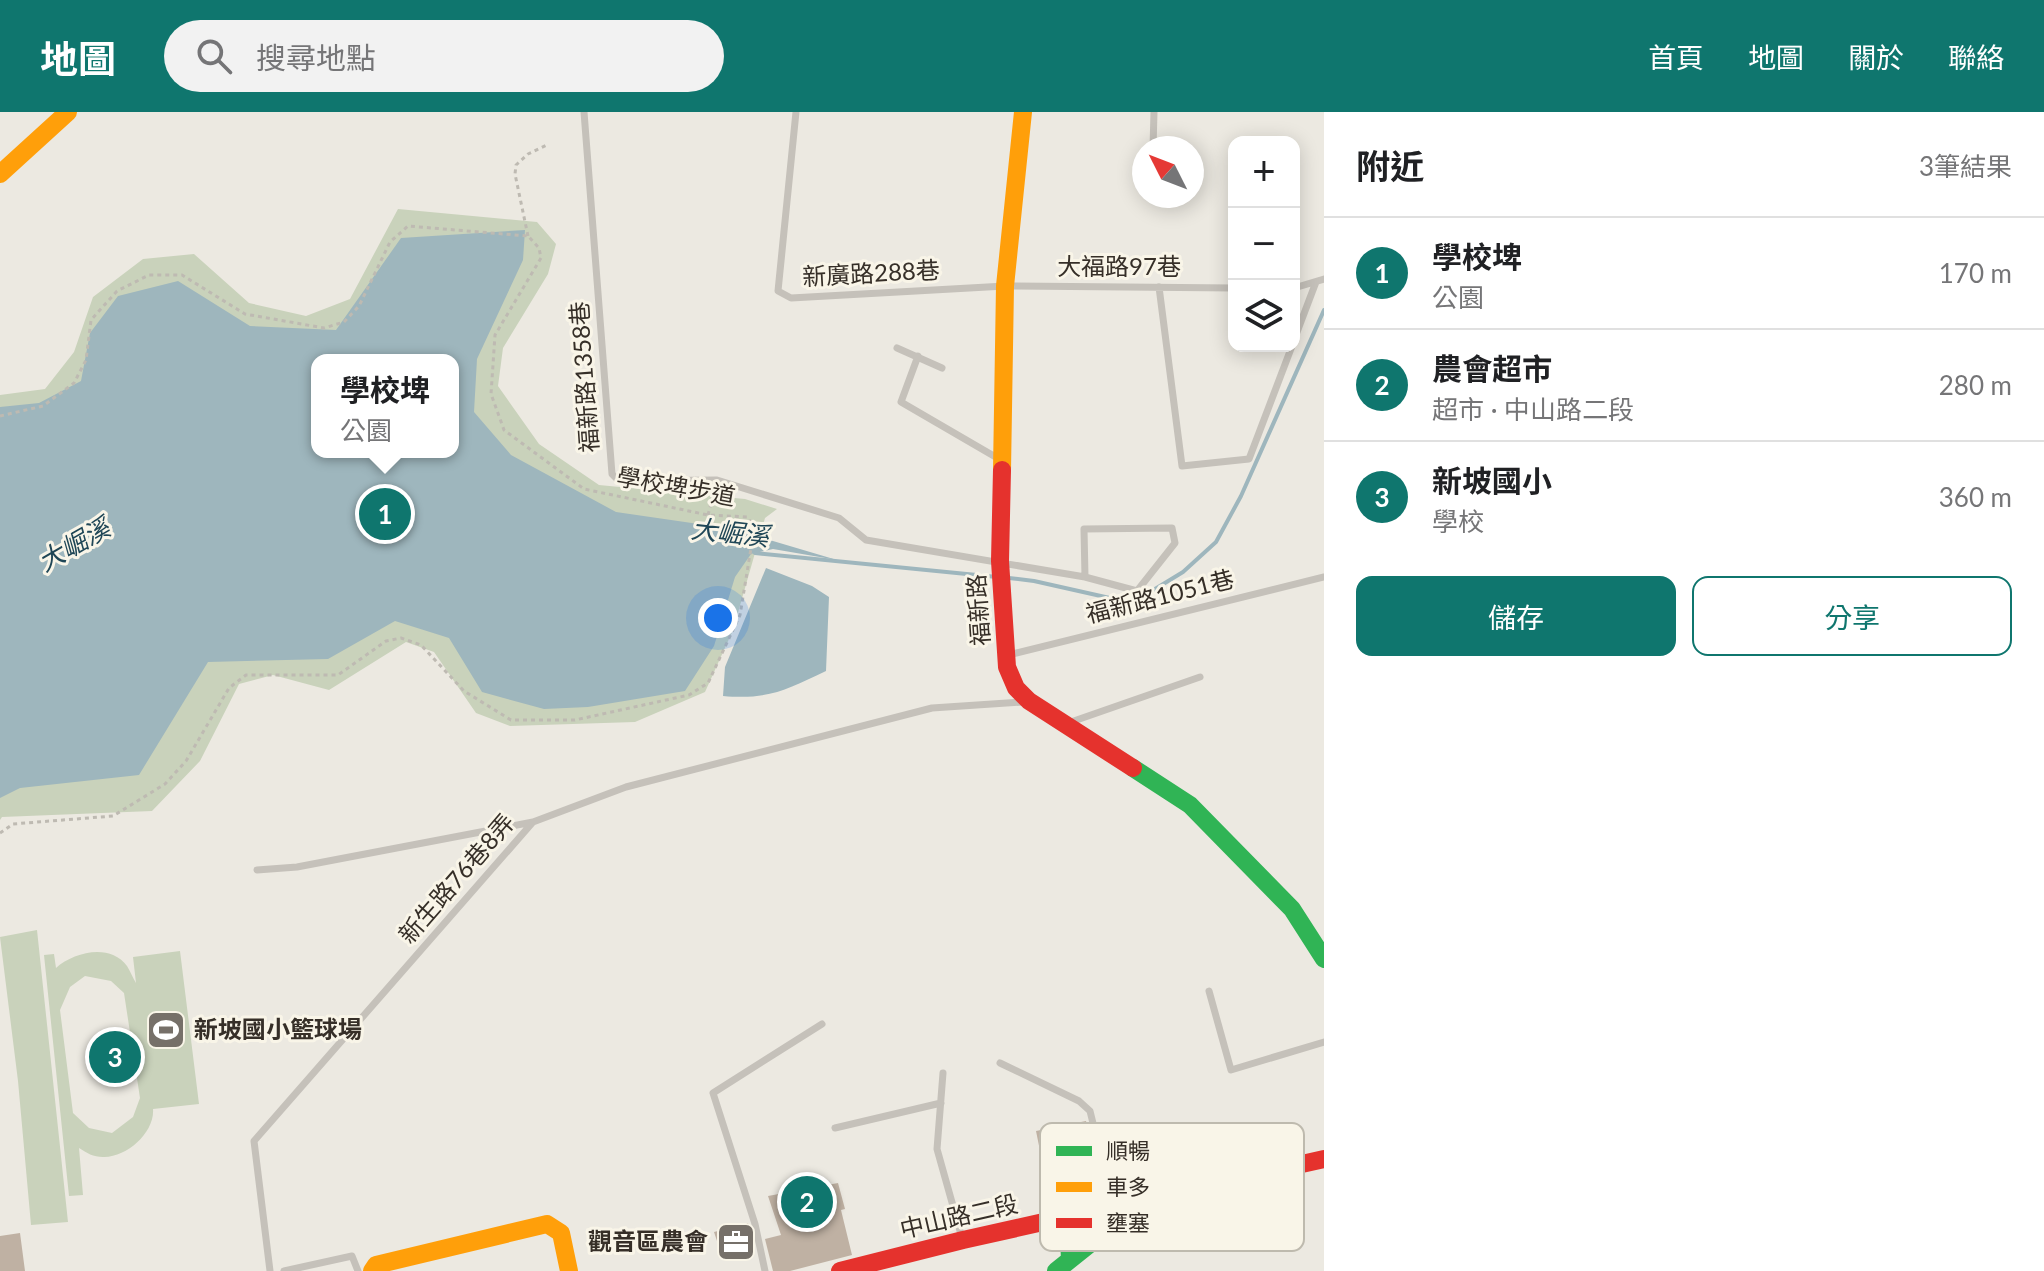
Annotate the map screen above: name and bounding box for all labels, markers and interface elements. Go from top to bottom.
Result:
search box [164,20,724,92]
icon: search [192,34,236,78]
text: 地圖 [40,35,116,81]
text: 搜尋地點 [256,39,376,75]
text: 首頁 [1648,40,1704,74]
text: 地圖 [1748,40,1804,74]
text: 關於 [1848,40,1904,74]
text: 聯絡 [1948,40,2004,74]
north arrow [1132,136,1204,208]
map controls [1228,136,1300,352]
button: + [1228,136,1300,208]
text: 附近 [1356,145,1424,186]
text: 3筆結果 [1919,150,2012,182]
button: − [1228,208,1300,280]
text: 學校埤 [1432,238,1522,274]
street label: 大福路97巷 [1057,251,1181,280]
street label: 新廣路288巷 [801,254,940,291]
text: 1 [1374,257,1390,289]
text: 170 m [1939,257,2012,289]
button: layers [1228,280,1300,352]
text: 公園 [1432,281,1484,313]
street label: 福新路1358巷 [564,300,603,454]
text: 農會超市 [1432,350,1552,386]
popup [311,354,459,458]
text: 2 [1374,369,1390,401]
text: 280 m [1939,369,2012,401]
text: 學校埤 [340,371,430,407]
text: 超市 · 中山路二段 [1432,393,1634,425]
text: 公園 [340,414,392,446]
street label: 學校埤步道 [615,461,738,510]
text: 新坡國小 [1432,462,1552,498]
text: 3 [1374,481,1390,513]
text: 360 m [1939,481,2012,513]
pin: 1 [359,484,411,544]
text: 學校 [1432,505,1484,537]
water label: 大崛溪 [32,509,119,577]
water label: 大崛溪 [690,512,775,552]
street label: 福新路1051巷 [1083,563,1237,628]
street label: 福新路 [961,573,994,647]
button: 儲存 [1356,576,1676,656]
button: 分享 [1692,576,2012,656]
your location [698,598,738,638]
street label: 新生路76巷8弄 [392,807,520,949]
sports icon: 新坡國小籃球場 [145,1009,187,1051]
place label: 新坡國小籃球場 [194,1014,362,1043]
pin: 3 [89,1027,141,1087]
legend [1040,1123,1304,1251]
text: 順暢 [1106,1137,1150,1164]
pin: 2 [781,1172,833,1232]
text: 車多 [1106,1173,1150,1200]
street label: 中山路二段 [897,1188,1020,1243]
text: 壅塞 [1106,1209,1150,1236]
office icon: 觀音區農會 [715,1221,757,1263]
place label: 觀音區農會 [588,1226,708,1255]

